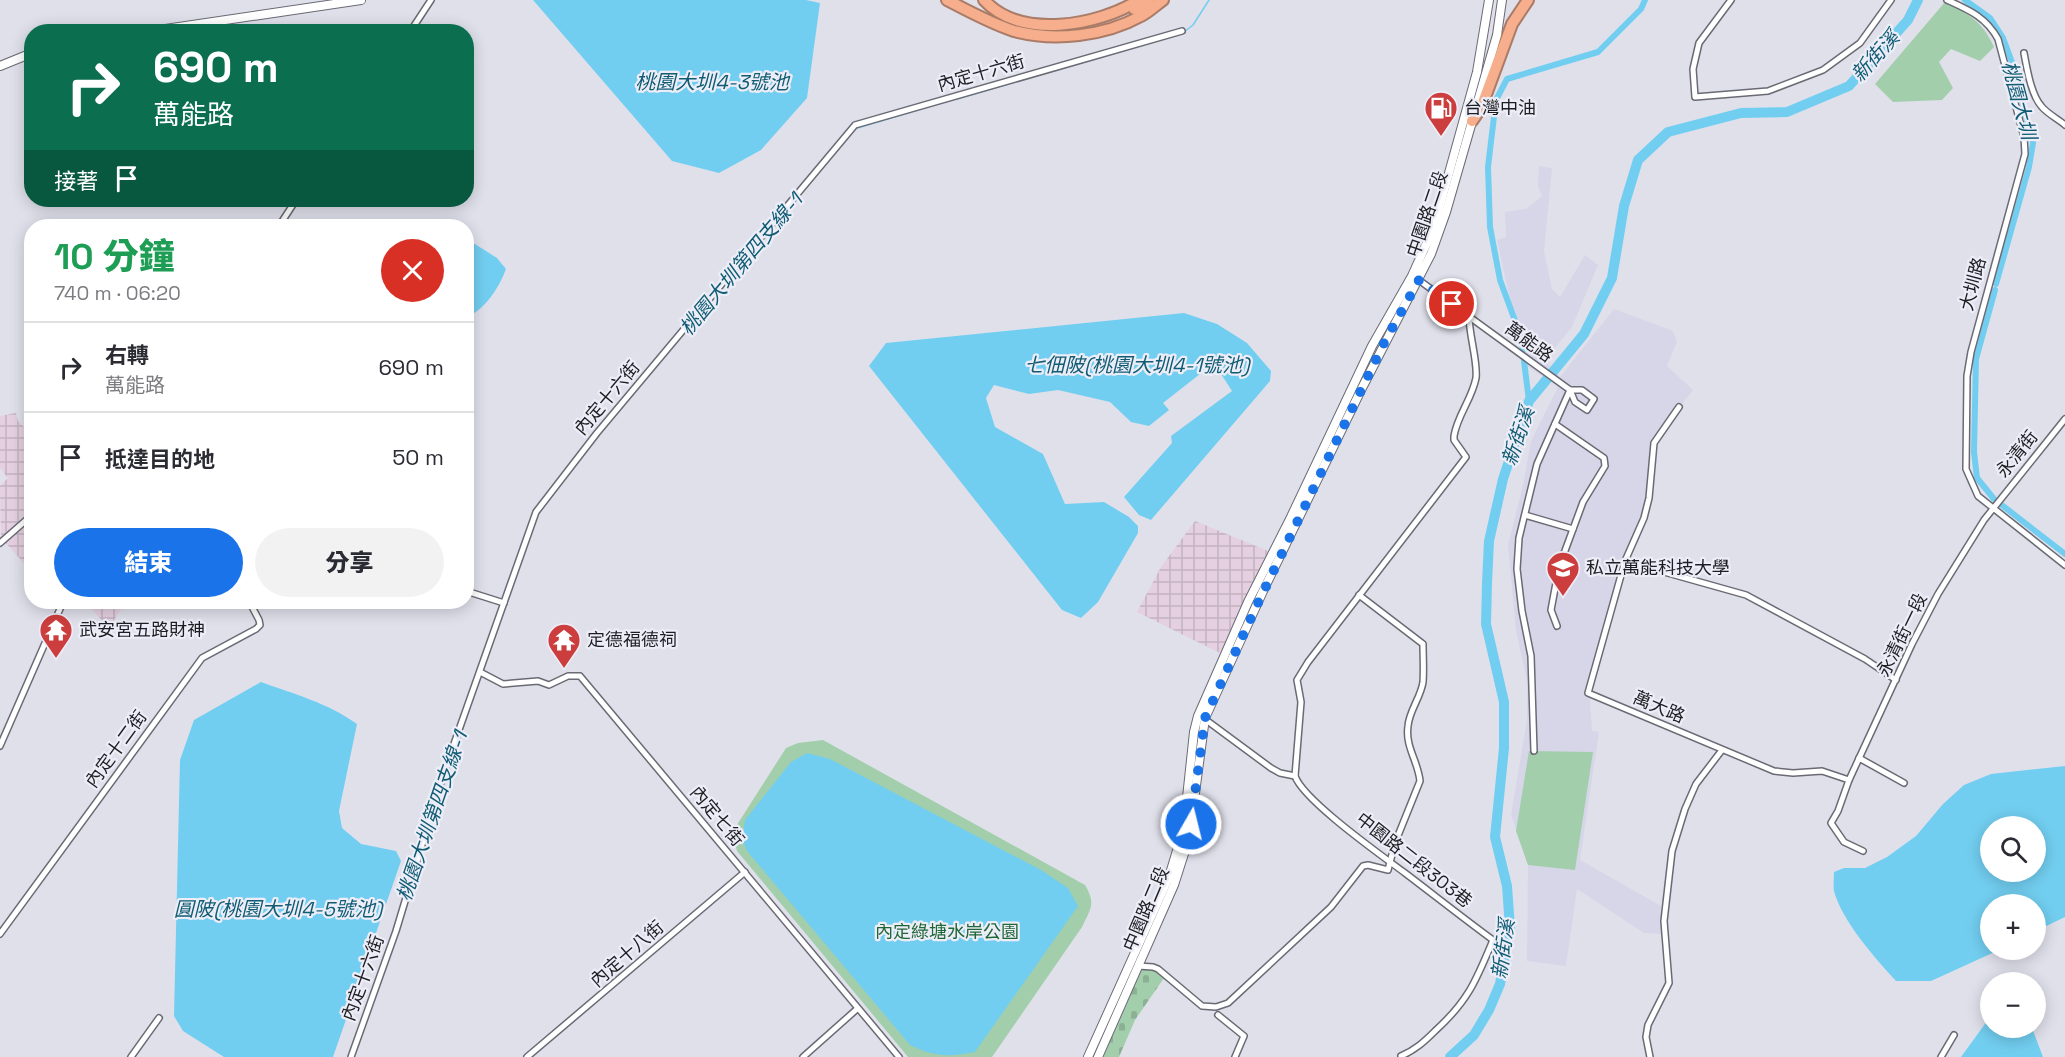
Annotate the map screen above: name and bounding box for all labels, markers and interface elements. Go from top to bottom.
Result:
water label: 新街溪 [1845,23,1907,87]
text: 690 m [153,41,279,94]
icon: right [54,48,132,126]
street label: 內定十六街 [934,49,1027,96]
water label: 桃園大圳 [1996,58,2043,145]
water label: 桃園大圳4-3號池 [635,69,791,95]
fuel station icon: 台灣中油 [1423,90,1459,137]
place label: 台灣中油 [1464,96,1536,119]
text: 萬能路 [153,97,234,132]
icon: arrive [110,162,143,195]
text: 接著 [54,167,98,195]
street label: 中園路二段 [1401,168,1452,260]
water label: 桃園大圳第四支線-1 [674,186,810,340]
text: 10 分鐘 [54,234,175,280]
button: close [381,239,444,302]
street label: 大圳路 [1954,255,1991,313]
pin [1426,278,1477,329]
text: 740 m · 06:20 [54,280,181,306]
icon: arrive [1435,287,1468,320]
street label: 萬能路 [1501,316,1558,367]
text: 右轉 [105,341,149,369]
icon: right [54,351,87,384]
water label: 七佃陂(桃園大圳4-1號池) [1024,352,1251,378]
text: 690 m [378,353,444,381]
street label: 內定十六街 [569,356,644,440]
text: 萬能路 [105,372,165,398]
water label: 新街溪 [1496,401,1541,469]
street label: 永清街 [1991,425,2043,482]
icon: arrive [54,441,87,474]
text: 50 m [392,443,444,471]
text: 抵達目的地 [105,445,215,473]
button: 結束 [54,528,243,597]
button: 分享 [255,528,444,597]
school or university icon: 私立萬能科技大學 [1545,550,1581,597]
place label: 私立萬能科技大學 [1586,556,1730,579]
street label: 永清街一段 [1871,589,1932,680]
temple icon: 武安宮五路財神 [38,612,74,659]
place label: 武安宮五路財神 [79,618,205,641]
temple icon: 定德福德祠 [546,622,582,669]
place label: 定德福德祠 [587,628,677,651]
street label: 萬大路 [1630,685,1689,728]
street label: 內定十二街 [80,706,151,792]
water label: 桃園大圳第四支線-1 [391,725,474,904]
street label: 內定七街 [685,781,749,851]
position arrow [1159,792,1223,856]
street label: 中園路二段303巷 [1352,807,1477,912]
map controls [1980,816,2046,1038]
button: search [1980,816,2046,882]
street label: 中園路二段 [1117,863,1174,955]
button: + [1980,894,2046,960]
water label: 圓陂(桃園大圳4-5號池) [174,896,384,922]
street label: 內定十八街 [585,915,668,992]
water label: 新街溪 [1486,915,1520,981]
park label: 內定綠塘水岸公園 [875,920,1019,943]
street label: 內定十六街 [336,932,389,1024]
button: − [1980,972,2046,1038]

